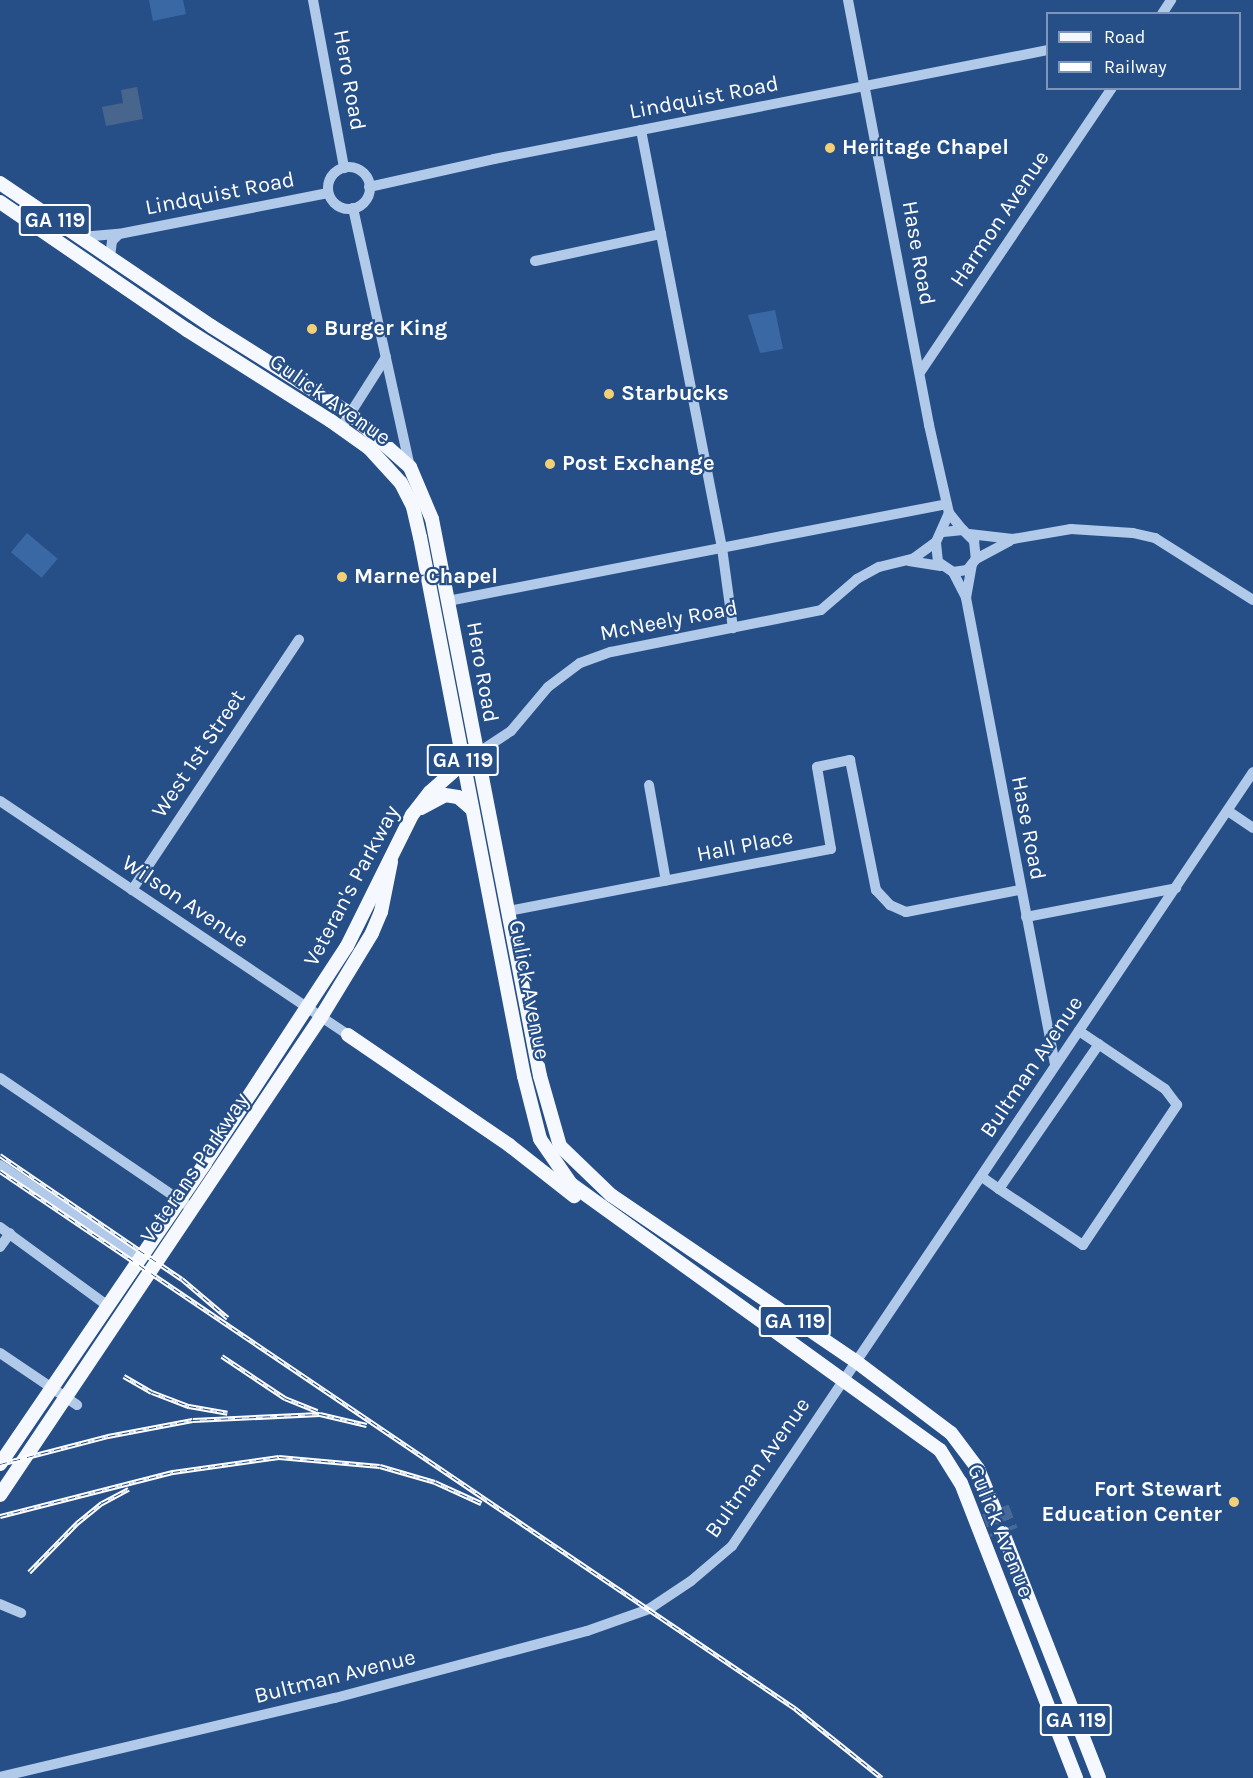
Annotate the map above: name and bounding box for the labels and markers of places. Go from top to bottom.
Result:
place label: Heritage Chapel [842,135,1009,161]
marker: Heritage Chapel [823,141,837,155]
place label: Burger King [324,316,447,342]
marker: Burger King [305,322,319,336]
place label: Starbucks [621,381,729,407]
marker: Starbucks [602,387,616,401]
place label: Post Exchange [562,451,715,477]
marker: Post Exchange [543,457,557,471]
place label: Marne Chapel [354,564,498,590]
marker: Marne Chapel [335,570,349,584]
place label: Fort Stewart Education Center [1041,1476,1222,1528]
marker: Fort Stewart Education Center [1227,1495,1241,1509]

